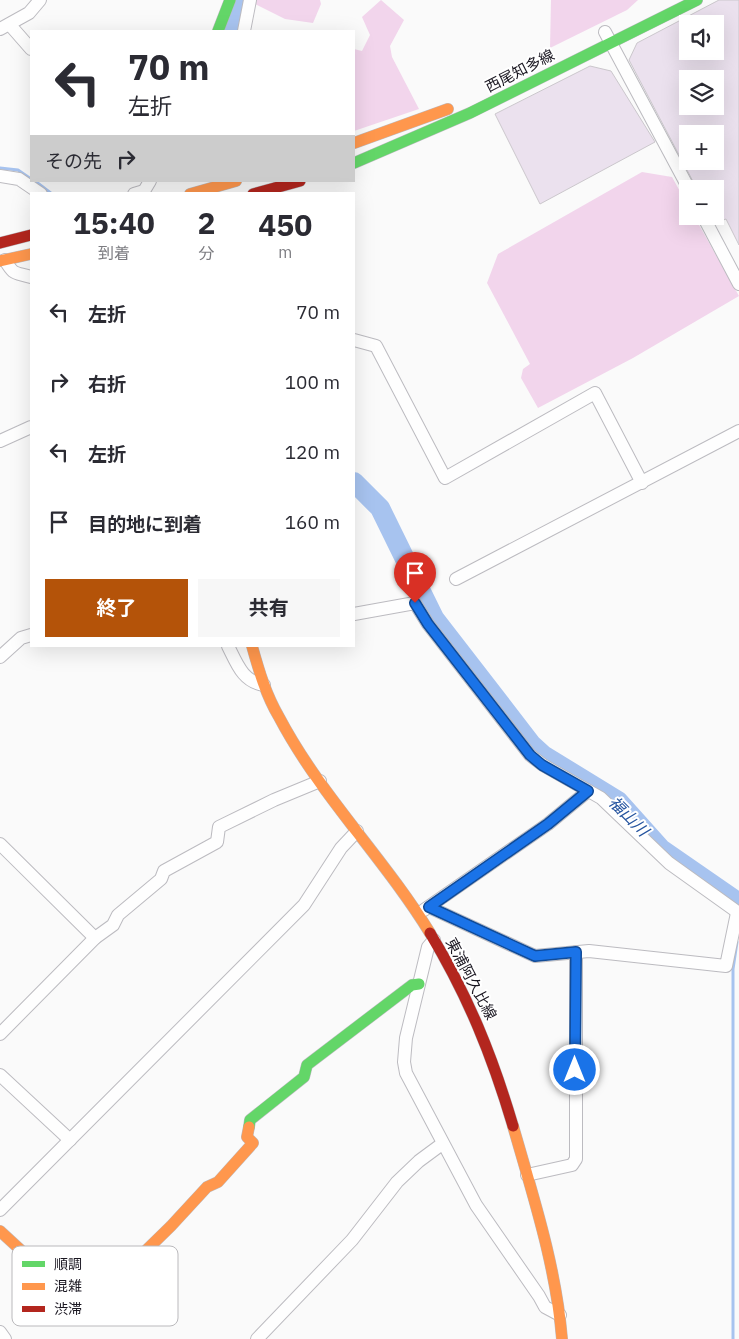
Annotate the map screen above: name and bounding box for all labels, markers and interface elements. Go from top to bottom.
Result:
map controls [679,15,724,225]
button: sound [679,15,724,60]
text: 70 m [128,44,210,90]
street label: 西尾知多線 [482,45,558,96]
icon: left [45,50,110,115]
button: layers [679,70,724,115]
text: 左折 [128,91,172,120]
button: + [679,125,724,170]
icon: right [112,145,140,173]
text: その先 [45,149,102,173]
button: − [679,180,724,225]
text: 15:40 [73,203,155,242]
text: 2 [197,203,215,242]
text: 450 [258,205,312,244]
text: m [278,242,292,262]
text: 到着 [98,243,130,263]
text: 分 [198,243,214,263]
icon: left [45,298,73,326]
text: 70 m [296,300,340,324]
text: 左折 [88,302,126,326]
icon: right [45,368,73,396]
text: 100 m [285,370,340,394]
text: 右折 [88,372,126,396]
icon: left [45,438,73,466]
text: 120 m [285,440,340,464]
text: 左折 [88,442,126,466]
icon: arrive [45,508,73,536]
text: 160 m [285,510,340,534]
text: 目的地に到着 [88,512,202,536]
pin [394,552,436,603]
icon: arrive [401,559,429,587]
button: 終了 [45,579,188,637]
button: 共有 [198,579,340,637]
water label: 福山川 [605,792,654,841]
street label: 東浦阿久比線 [442,935,501,1023]
position arrow [548,1043,600,1095]
legend [12,1246,178,1326]
text: 順調 [54,1255,82,1273]
text: 混雑 [54,1277,82,1295]
text: 渋滞 [54,1300,82,1318]

